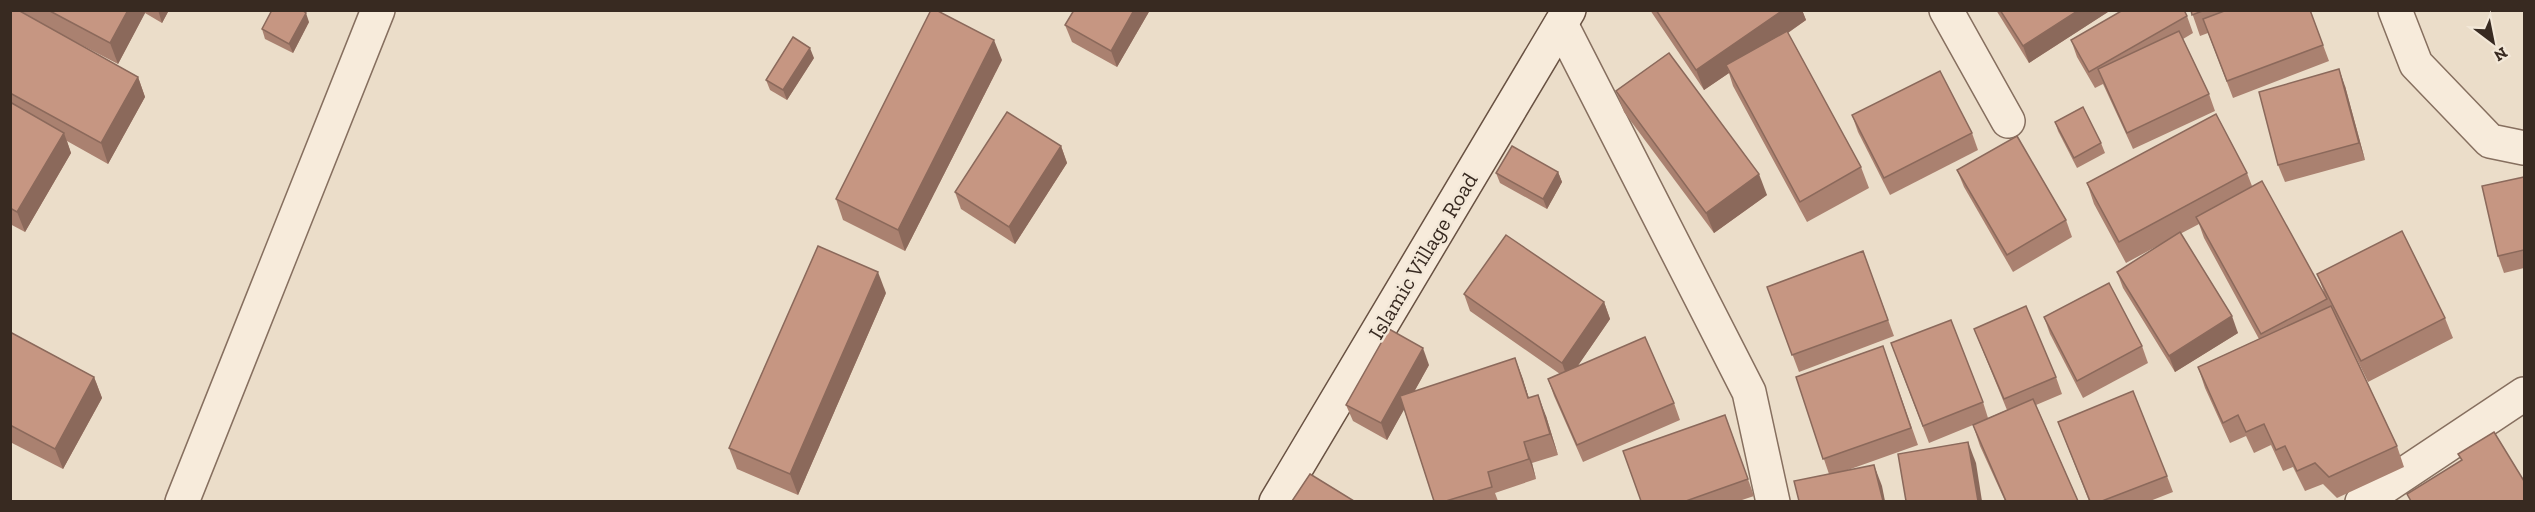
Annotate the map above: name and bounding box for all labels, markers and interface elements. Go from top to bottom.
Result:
north arrow [2463,12,2523,72]
text: N [2490,43,2511,66]
street label: Islamic Village Road [1363,168,1483,344]

